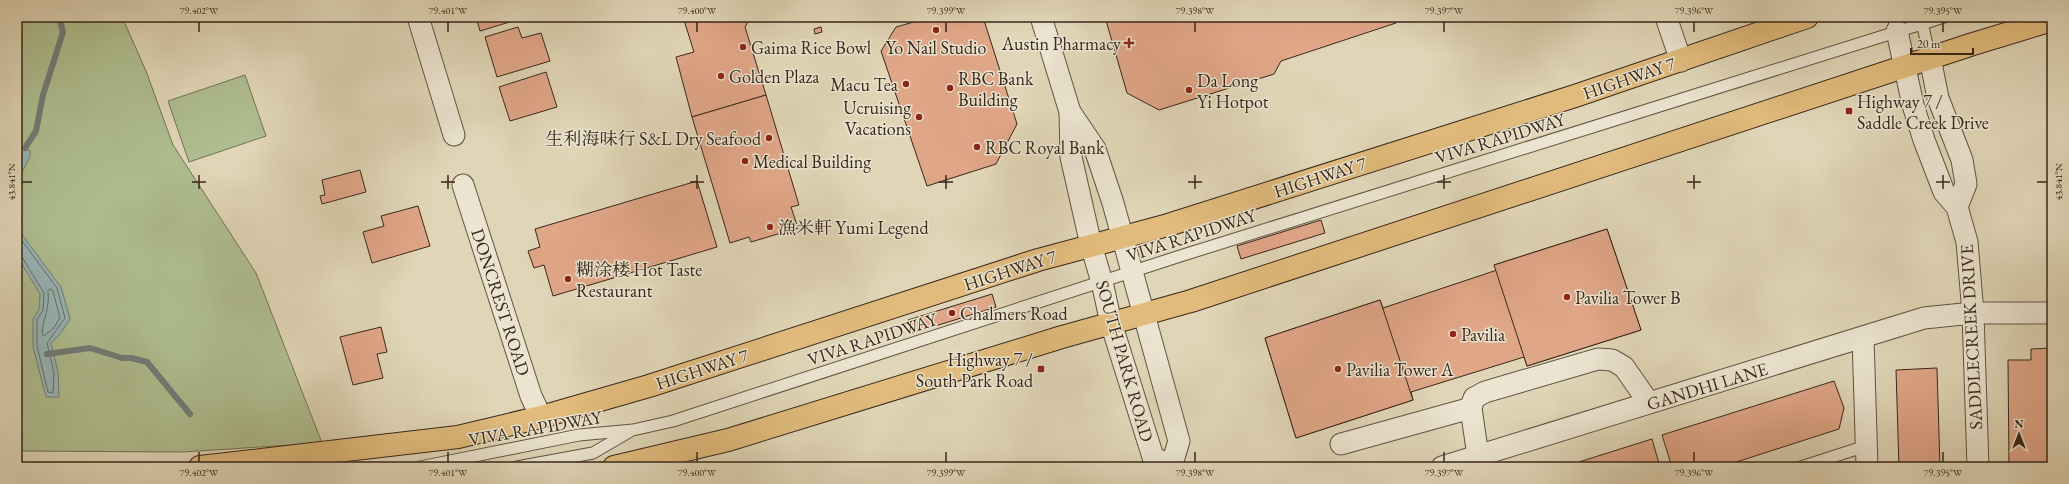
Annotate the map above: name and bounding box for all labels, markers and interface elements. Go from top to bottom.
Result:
text: 79.402°W [180,4,219,17]
text: 79.401°W [429,4,468,17]
text: 79.400°W [678,4,717,17]
text: 79.399°W [927,4,966,17]
text: 79.398°W [1176,4,1215,17]
text: 79.397°W [1425,4,1464,17]
text: 79.396°W [1675,4,1714,17]
text: 79.395°W [1924,4,1963,17]
marker: Yo Nail Studio [931,25,941,35]
scale bar [1911,30,1973,56]
place label: Austin Pharmacy [1001,32,1121,55]
place label: Gaima Rice Bowl [751,36,871,59]
place label: Yo Nail Studio [886,36,986,59]
text: 20 m [1917,36,1941,52]
marker: Austin Pharmacy [1124,38,1134,48]
marker: Gaima Rice Bowl [738,42,748,52]
street label: HIGHWAY 7 [1580,51,1679,105]
place label: Golden Plaza [729,65,820,88]
place label: RBC Bank Building [958,67,1034,111]
place label: Da Long Yi Hotpot [1197,69,1269,113]
marker: Golden Plaza [716,71,726,81]
place label: Macu Tea [830,73,899,96]
marker: Macu Tea [901,79,911,89]
marker: RBC Bank Building [945,83,955,93]
marker: Da Long Yi Hotpot [1184,85,1194,95]
place label: Highway 7 / Saddle Creek Drive [1857,90,1989,134]
place label: Ucruising Vacations [843,96,911,140]
marker: Highway 7 / Saddle Creek Drive [1844,106,1854,116]
street label: VIVA RAPIDWAY [1432,107,1569,169]
marker: Ucruising Vacations [914,112,924,122]
place label: 生利海味行 S&L Dry Seafood [545,127,762,150]
marker: 生利海味行 S&L Dry Seafood [764,133,774,143]
place label: RBC Royal Bank [985,136,1105,159]
marker: RBC Royal Bank [972,142,982,152]
place label: Medical Building [753,150,871,173]
street label: HIGHWAY 7 [1271,151,1370,203]
marker: Medical Building [740,156,750,166]
text: 43.841°N [5,163,18,201]
text: 43.841°N [2052,163,2065,201]
street label: VIVA RAPIDWAY [1123,203,1260,267]
place label: 漁米軒 Yumi Legend [778,216,929,239]
marker: 漁米軒 Yumi Legend [765,222,775,232]
street label: DONCREST ROAD [466,225,536,379]
street label: HIGHWAY 7 [961,244,1060,296]
street label: SADDLECREEK DRIVE [1955,244,1987,430]
place label: 糊涂楼 Hot Taste Restaurant [576,258,702,302]
marker: 糊涂楼 Hot Taste Restaurant [563,274,573,284]
street label: SOUTH PARK ROAD [1091,277,1159,445]
place label: Pavilia Tower B [1575,286,1681,309]
marker: Pavilia Tower B [1562,292,1572,302]
place label: Chalmers Road [960,302,1069,325]
street label: VIVA RAPIDWAY [804,307,941,371]
marker: Chalmers Road [947,308,957,318]
place label: Pavilia [1461,323,1506,346]
marker: Pavilia [1448,329,1458,339]
street label: HIGHWAY 7 [653,343,752,395]
place label: Highway 7 / South Park Road [916,348,1034,392]
street label: GANDHI LANE [1644,357,1770,415]
place label: Pavilia Tower A [1346,358,1454,381]
marker: Highway 7 / South Park Road [1036,364,1046,374]
marker: Pavilia Tower A [1333,364,1343,374]
street label: VIVA RAPIDWAY [467,405,605,451]
north arrow [1999,414,2039,454]
text: N [2015,417,2024,431]
text: 79.402°W [180,466,219,479]
text: 79.401°W [429,466,468,479]
text: 79.400°W [678,466,717,479]
text: 79.399°W [927,466,966,479]
text: 79.398°W [1176,466,1215,479]
text: 79.397°W [1425,466,1464,479]
text: 79.396°W [1675,466,1714,479]
text: 79.395°W [1924,466,1963,479]

